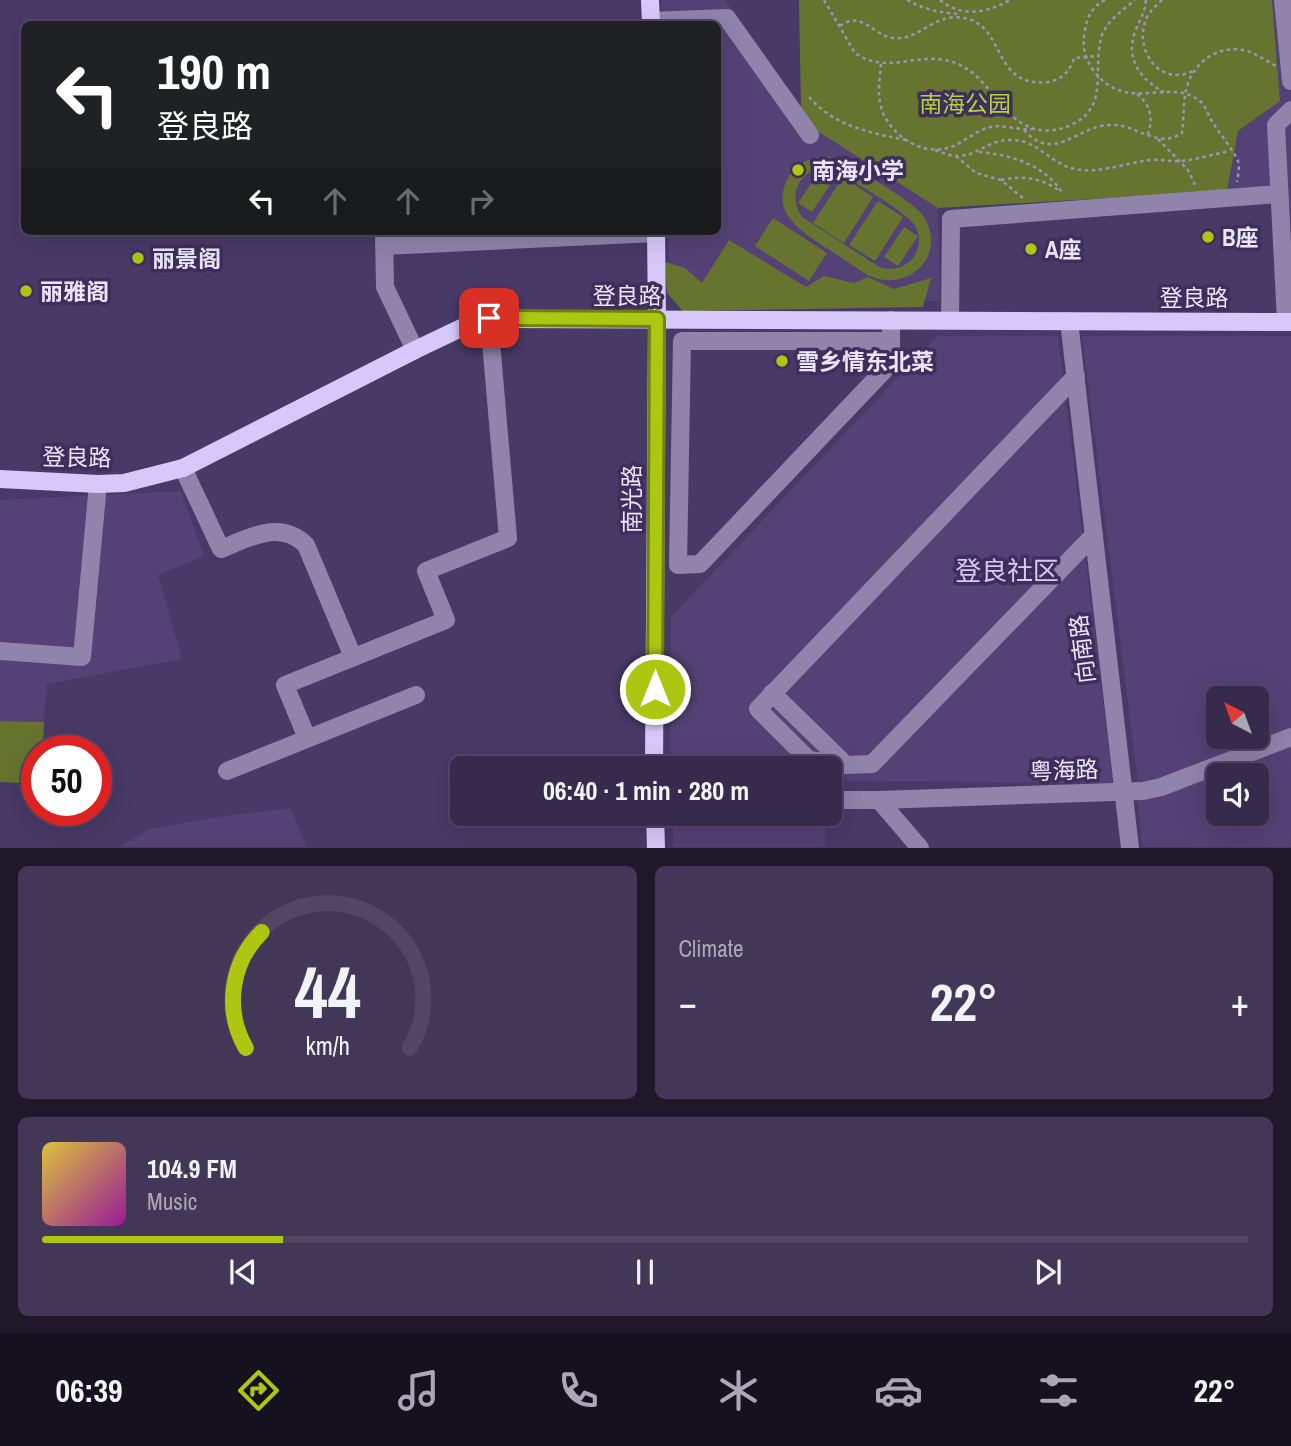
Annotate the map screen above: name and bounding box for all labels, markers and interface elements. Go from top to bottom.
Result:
text: 190 m [157,38,271,104]
icon: left [42,49,133,140]
park label: 南海公园 [919,88,1011,119]
text: 登良路 [157,105,253,148]
place label: 南海小学 [812,155,904,186]
marker: 南海小学 [790,162,806,178]
icon: left [243,182,281,220]
icon: ahead [316,182,354,220]
icon: ahead [389,182,427,220]
icon: right [462,182,500,220]
place label: B座 [1222,222,1259,253]
marker: B座 [1200,229,1216,245]
place label: A座 [1045,234,1082,265]
marker: A座 [1023,241,1039,257]
place label: 丽景阁 [152,243,221,274]
marker: 丽景阁 [130,250,146,266]
place label: 丽雅阁 [40,276,109,307]
street label: 登良路 [593,280,662,311]
street label: 登良路 [1160,282,1229,313]
marker: 丽雅阁 [18,283,34,299]
pin [459,288,519,348]
icon: arrive [470,299,508,337]
place label: 雪乡情东北菜 [796,346,934,377]
marker: 雪乡情东北菜 [774,353,790,369]
street label: 登良路 [42,441,112,473]
street label: 南光路 [616,465,647,534]
district label: 登良社区 [955,553,1059,588]
street label: 向南路 [1062,613,1102,685]
position arrow [618,652,692,726]
north arrow [1206,686,1269,749]
map controls [1206,686,1269,826]
speed limit sign: 50 [21,735,112,826]
street label: 粤海路 [1029,753,1099,787]
button: sound [1206,763,1269,826]
text: 06:40 · 1 min · 280 m [543,773,749,808]
text: Climate [679,933,743,964]
text: 44 [294,944,360,1042]
text: 22° [930,967,998,1037]
text: − [679,977,697,1028]
text: + [1231,977,1249,1028]
text: km/h [305,1029,349,1063]
text: 104.9 FM [147,1151,237,1186]
text: Music [147,1186,197,1217]
icon: previous [224,1253,262,1291]
icon: pause [626,1253,664,1291]
icon: next [1029,1253,1067,1291]
icon: directions [234,1366,283,1415]
icon: music [394,1366,443,1415]
icon: phone [554,1366,603,1415]
icon: climate [714,1366,763,1415]
icon: car [874,1366,923,1415]
icon: filters [1034,1366,1083,1415]
text: 06:39 [55,1369,123,1412]
text: 22° [1193,1369,1235,1412]

